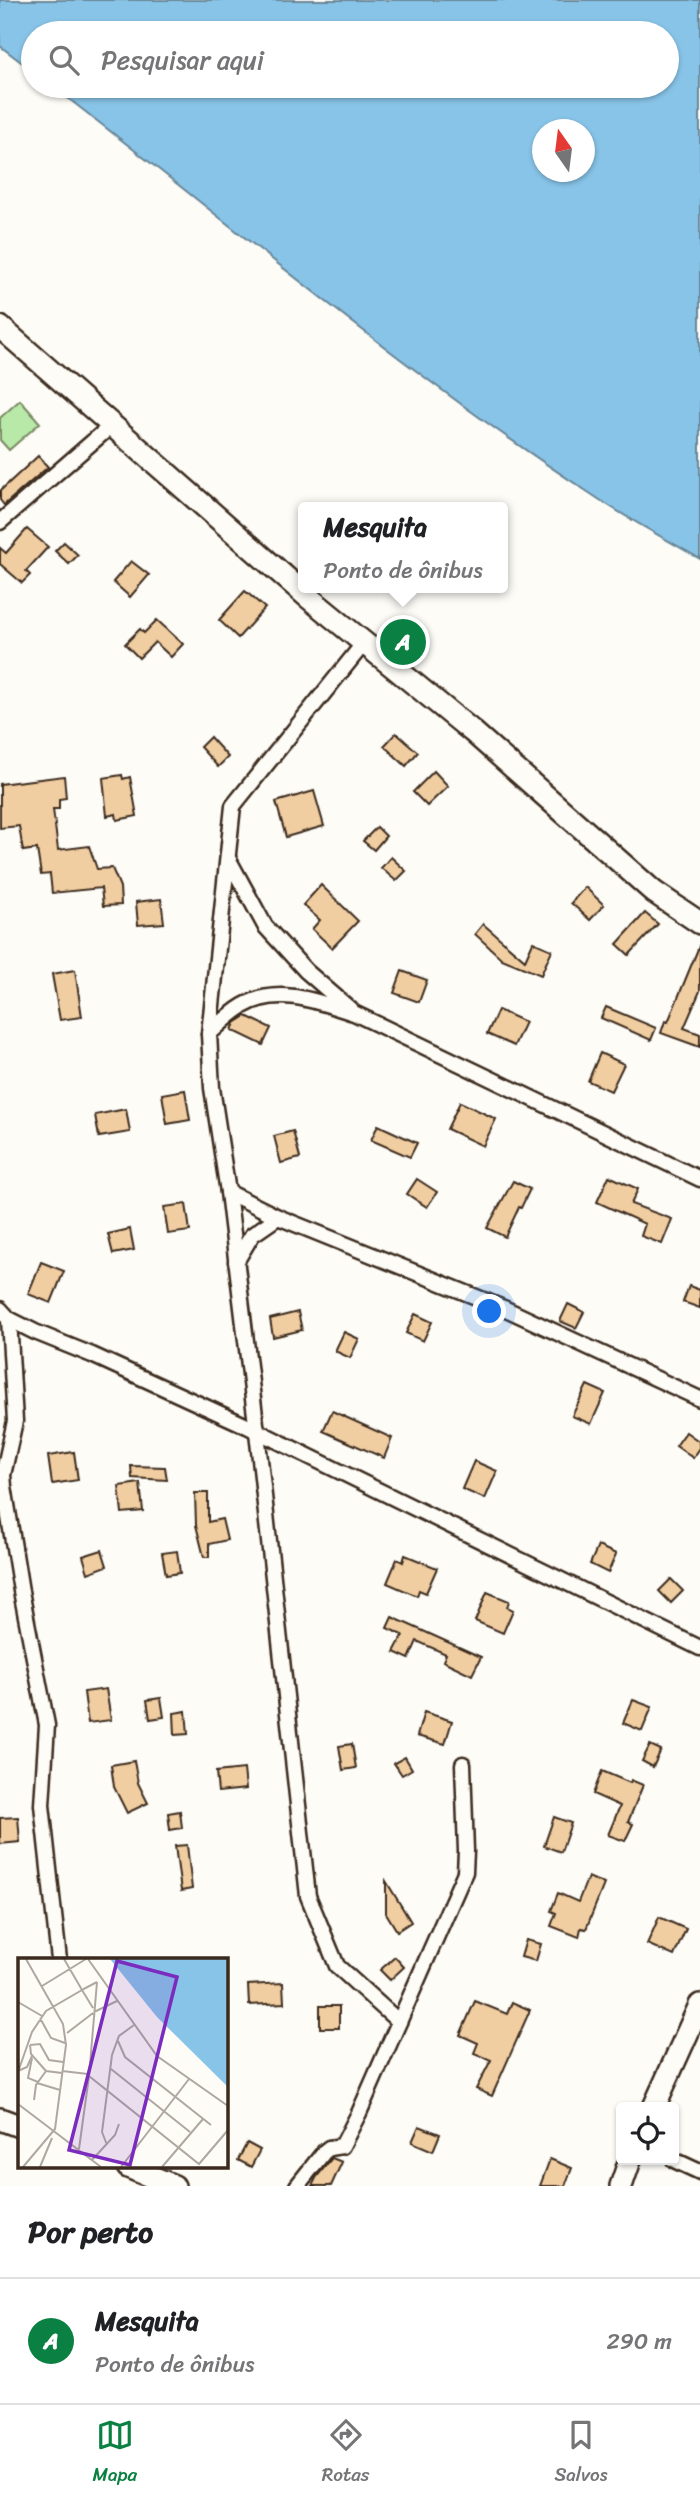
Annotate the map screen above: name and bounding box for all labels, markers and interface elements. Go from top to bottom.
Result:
search box [21,21,679,98]
text: Pesquisar aqui [101,37,264,83]
icon: search [45,41,83,79]
north arrow [532,119,595,182]
popup [298,502,508,593]
text: Mesquita [323,504,427,550]
text: Ponto de ônibus [323,550,483,591]
pin: A [380,616,426,668]
your location [472,1294,506,1328]
inset map [18,1958,228,2168]
map controls [616,2102,679,2165]
button: locate [616,2102,679,2165]
text: Por perto [28,2205,153,2259]
text: Mesquita [95,2298,199,2344]
text: A [43,2321,59,2362]
text: 290 m [606,2321,672,2362]
text: Ponto de ônibus [95,2344,254,2385]
tab: Mapa [92,2416,137,2491]
tab: Rotas [322,2416,370,2491]
tab: Salvos [554,2416,608,2491]

